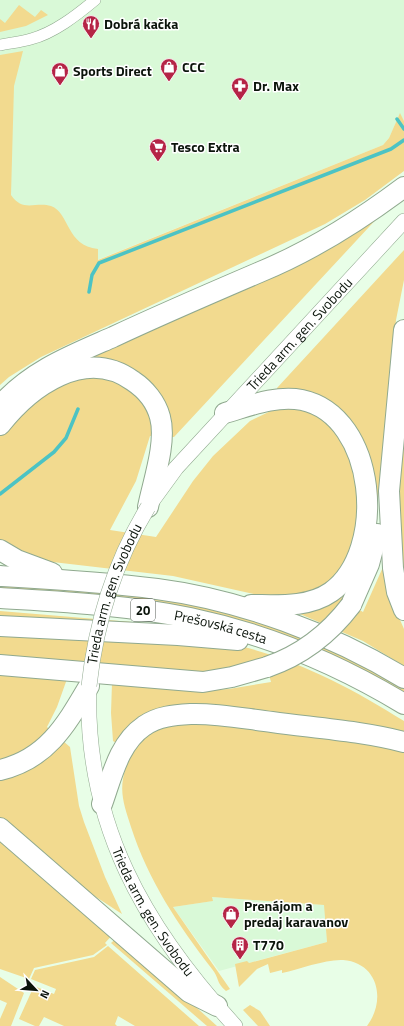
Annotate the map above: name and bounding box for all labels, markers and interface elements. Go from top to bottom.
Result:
place label: Dobrá kačka [104,13,178,34]
restaurant icon: Dobrá kačka [81,14,101,39]
place label: CCC [182,56,205,77]
shop icon: CCC [159,57,179,82]
place label: Sports Direct [73,60,152,81]
shop icon: Sports Direct [50,61,70,86]
place label: Dr. Max [253,75,299,96]
pharmacy icon: Dr. Max [230,76,250,101]
place label: Tesco Extra [171,136,240,157]
supermarket icon: Tesco Extra [148,137,168,162]
street label: Trieda arm. gen. Svobodu [241,272,357,395]
street label: Trieda arm. gen. Svobodu [81,519,147,665]
road number: 20 [131,599,155,621]
street label: Prešovská cesta [173,604,270,649]
street label: Trieda arm. gen. Svobodu [107,844,200,980]
place label: Prenájom a predaj karavanov [244,895,348,932]
shop icon: Prenájom a predaj karavanov [221,904,241,929]
place label: T770 [253,934,284,955]
building icon: T770 [230,935,250,960]
north arrow [16,970,56,1010]
text: N [36,987,54,1001]

